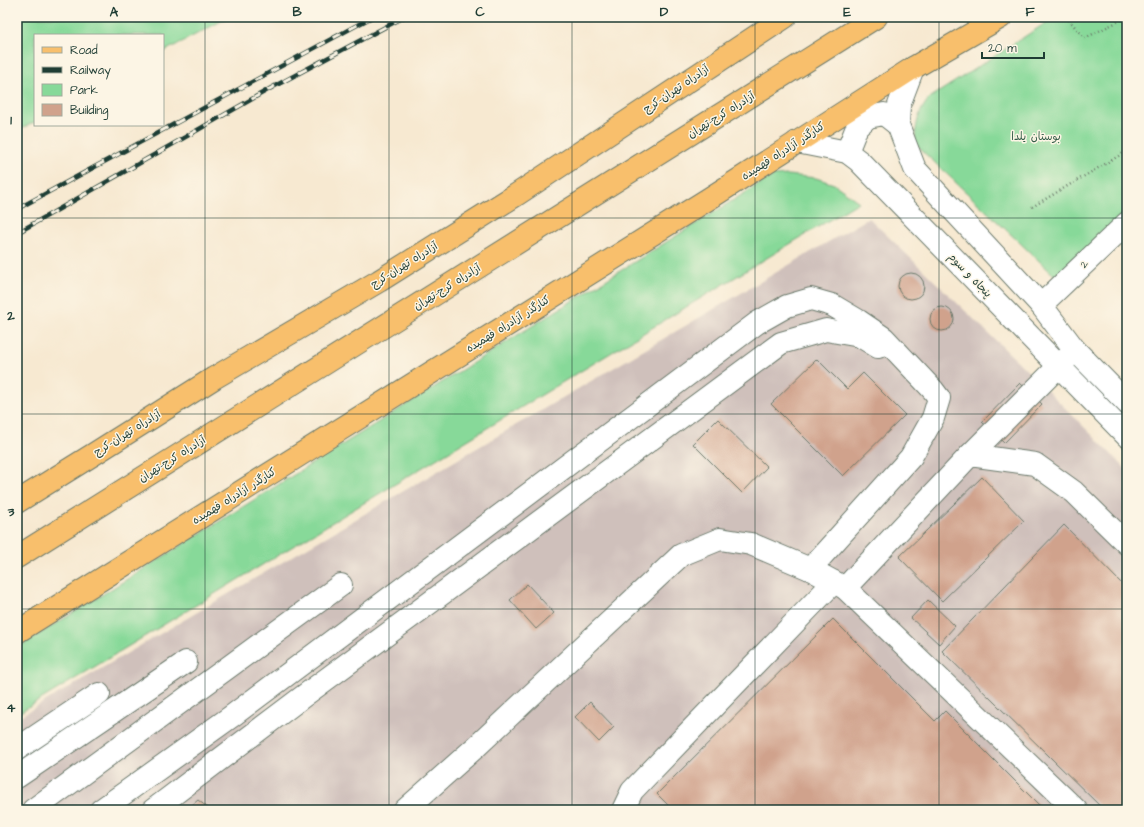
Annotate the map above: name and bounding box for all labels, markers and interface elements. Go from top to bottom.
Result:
text: A [110,3,119,21]
text: B [292,3,302,21]
text: C [475,3,485,21]
text: D [660,3,669,21]
text: E [843,3,851,21]
text: F [1025,3,1035,21]
legend [34,34,164,126]
scale bar [982,34,1044,60]
text: 20 m [988,40,1017,57]
text: Road [70,42,98,59]
street label: آزادراه تهران-کرج [640,61,713,117]
text: Railway [70,62,111,80]
text: Park [70,82,98,99]
street label: آزادراه کرج-تهران [685,88,758,142]
text: Building [70,102,108,120]
text: 1 [10,111,12,129]
street label: کنارگذر آزادراه فهمیده [738,118,828,184]
park label: بوستان یلدا [1011,129,1061,144]
street label: آزادراه تهران-کرج [368,238,441,292]
street label: پنجاه و سوم [944,249,995,301]
street label: 2 [1077,256,1092,272]
street label: آزادراه کرج-تهران [411,260,484,314]
street label: کنارگذر آزادراه فهمیده [463,292,553,356]
text: 2 [6,307,15,325]
street label: آزادراه تهران-کرج [91,406,164,460]
street label: آزادراه کرج-تهران [136,432,209,486]
street label: کنارگذر آزادراه فهمیده [189,464,279,528]
text: 3 [7,503,15,521]
text: 4 [7,699,16,717]

